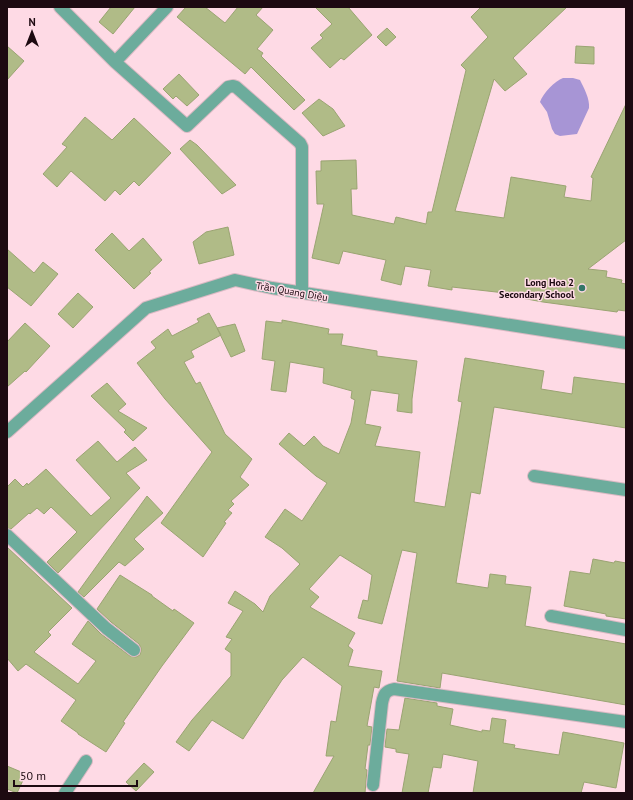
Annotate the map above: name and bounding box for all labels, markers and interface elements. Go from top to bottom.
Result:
north arrow [12,12,52,52]
text: N [28,15,36,29]
place label: Long Hoa 2 Secondary School [499,276,574,301]
street label: Trần Quang Diệu [255,279,329,304]
marker: Long Hoa 2 Secondary School [577,283,587,293]
scale bar [14,762,137,788]
text: 50 m [20,768,46,783]

